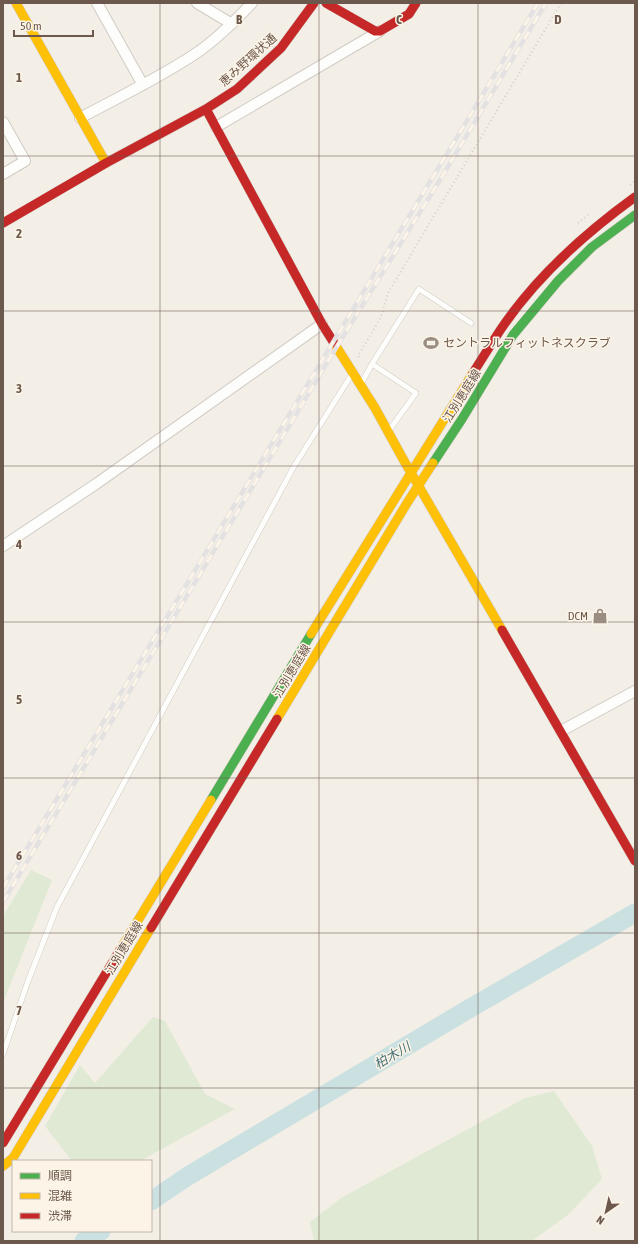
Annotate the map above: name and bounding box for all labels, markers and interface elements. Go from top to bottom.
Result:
scale bar [14,12,93,38]
text: B [236,12,243,27]
text: C [396,12,402,27]
text: D [554,12,562,27]
text: 50 m [20,19,42,33]
street label: 恵み野環状通 [217,31,279,89]
text: 1 [16,70,22,85]
text: 2 [16,226,22,241]
sports icon: セントラルフィットネスクラブ [422,334,440,352]
place label: セントラルフィットネスクラブ [443,336,611,350]
street label: 江別恵庭線 [440,367,484,425]
text: 3 [16,381,22,396]
text: 4 [15,537,22,552]
shop icon: DCM [591,607,609,625]
place label: DCM [568,609,588,623]
street label: 江別恵庭線 [271,642,313,700]
text: 5 [16,692,22,707]
text: 6 [16,848,22,863]
street label: 江別恵庭線 [103,919,145,977]
text: 7 [16,1003,22,1018]
water label: 柏木川 [372,1038,415,1072]
legend [12,1160,152,1232]
text: 順調 [48,1169,72,1183]
text: 混雑 [48,1189,72,1203]
north arrow [586,1192,626,1232]
text: 渋滞 [48,1209,72,1223]
text: N [594,1213,606,1227]

